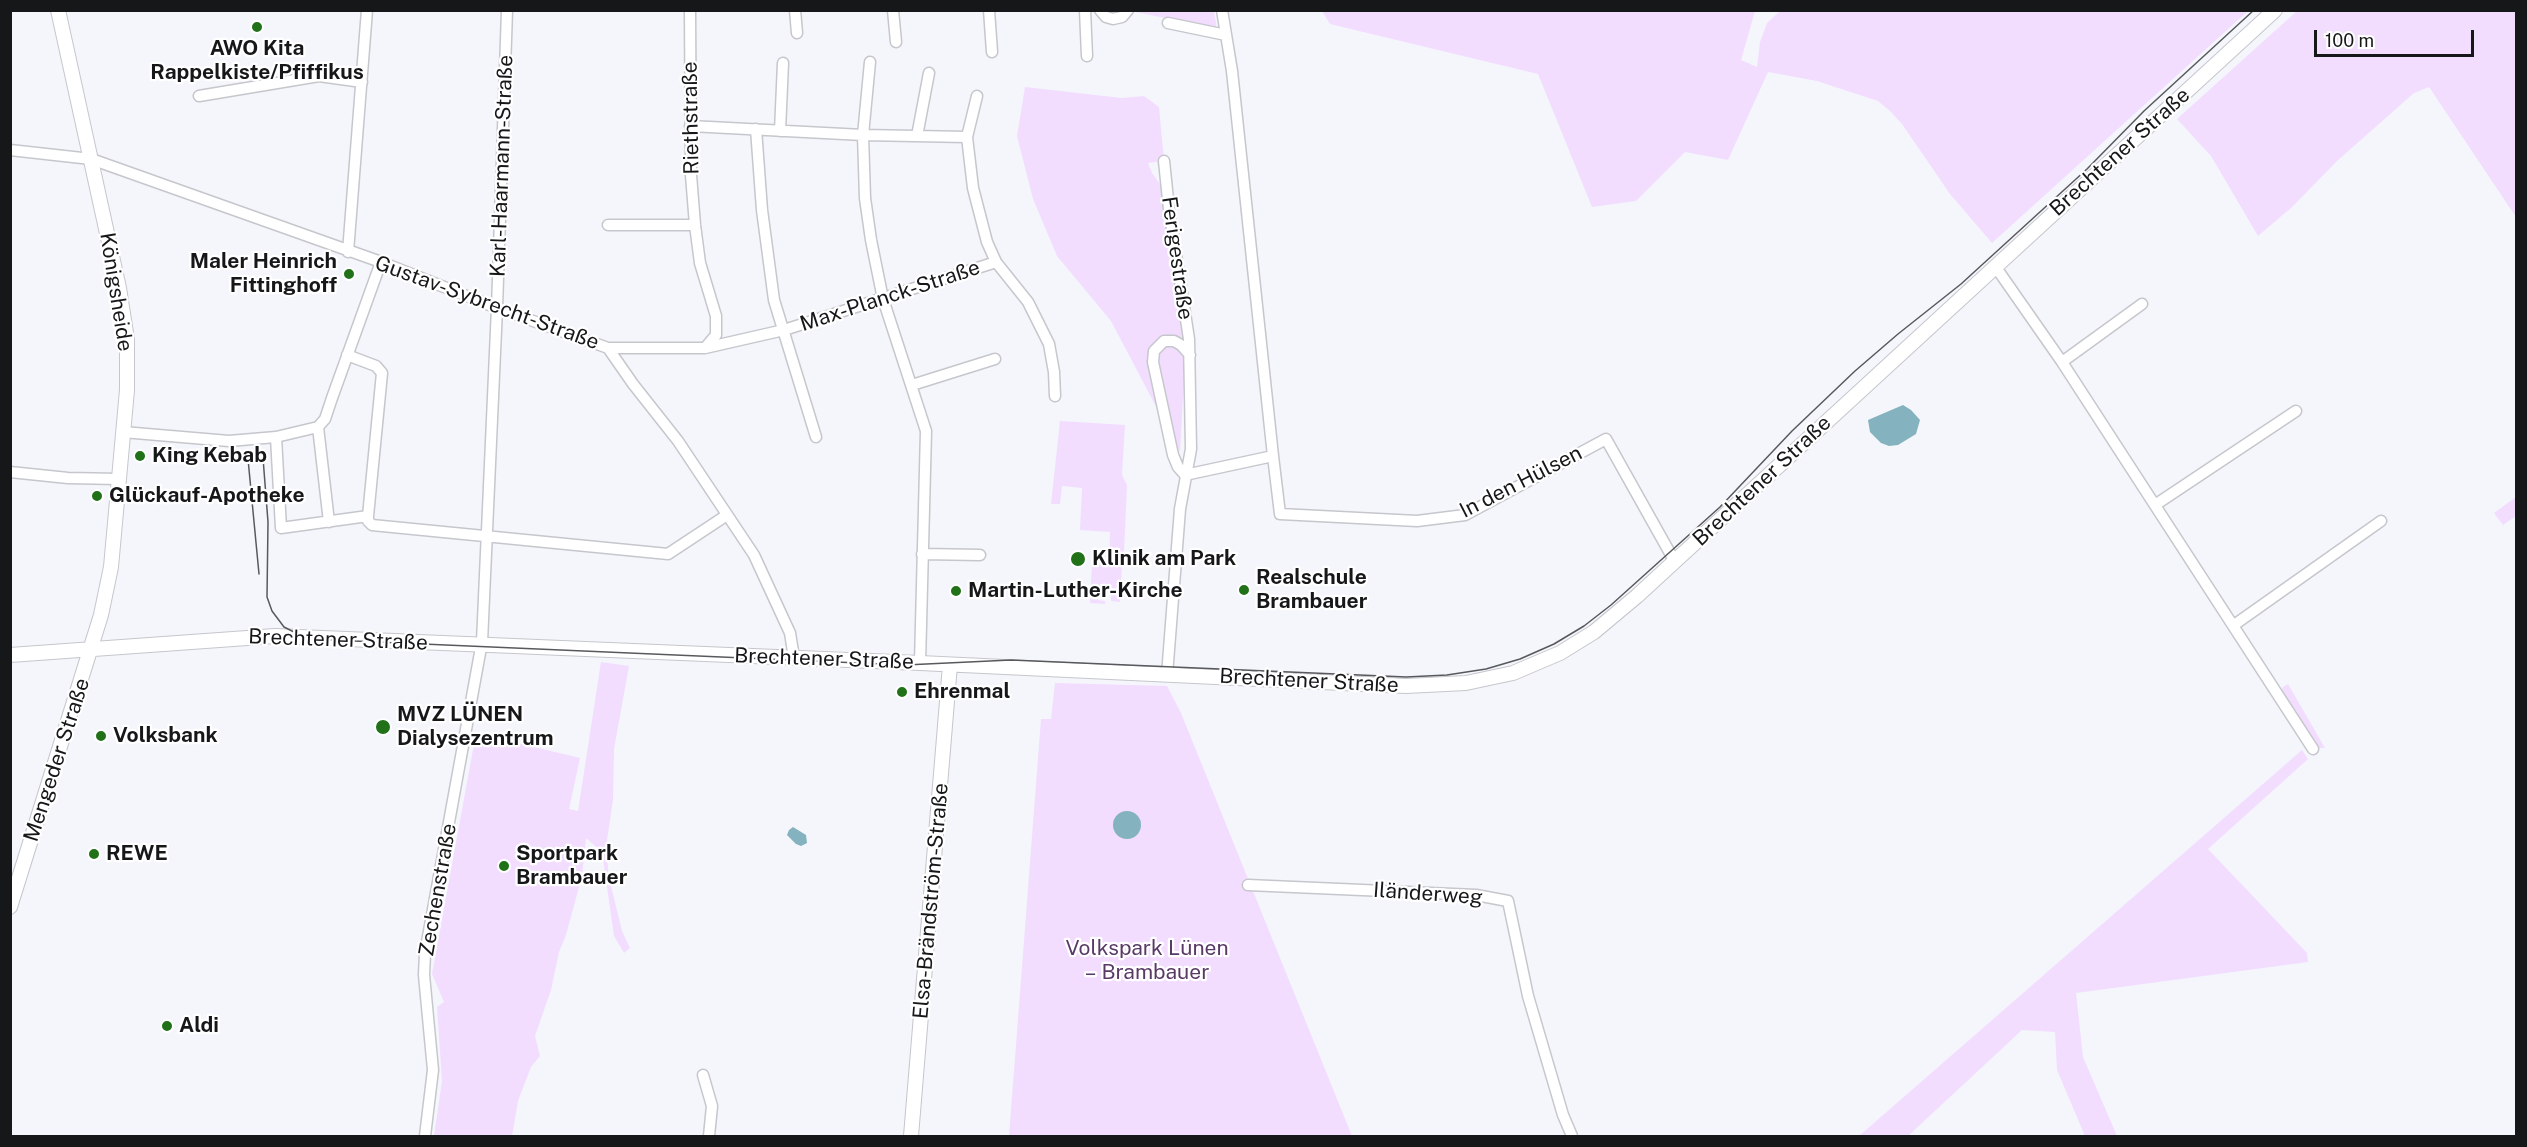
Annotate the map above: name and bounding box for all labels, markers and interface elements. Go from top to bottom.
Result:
scale bar [2317,18,2478,56]
marker: AWO Kita Rappelkiste/Pfiffikus [250,20,264,34]
text: 100 m [2325,30,2374,51]
place label: AWO Kita Rappelkiste/Pfiffikus [150,36,364,86]
street label: Karl-Haarmann-Straße [486,54,518,278]
street label: Riethstraße [677,61,705,175]
street label: Brechtener Straße [2045,83,2195,221]
street label: Ferigestraße [1156,195,1198,321]
street label: Königsheide [94,231,138,353]
place label: Maler Heinrich Fittinghoff [190,249,337,299]
street label: Gustav-Sybrecht-Straße [371,251,603,355]
street label: Max-Planck-Straße [797,255,983,337]
marker: Maler Heinrich Fittinghoff [342,267,356,281]
street label: Brechtener Straße [1688,411,1836,551]
street label: In den Hülsen [1456,440,1586,524]
place label: King Kebab [152,443,267,469]
marker: King Kebab [133,449,147,463]
place label: Glückauf-Apotheke [109,483,305,509]
marker: Glückauf-Apotheke [90,489,104,503]
place label: Klinik am Park [1092,546,1236,572]
marker: Klinik am Park [1069,550,1087,568]
place label: Realschule Brambauer [1256,565,1367,615]
place label: Martin-Luther-Kirche [968,578,1183,604]
marker: Realschule Brambauer [1237,583,1251,597]
marker: Martin-Luther-Kirche [949,584,963,598]
street label: Brechtener Straße [248,624,428,656]
street label: Brechtener Straße [734,643,914,675]
street label: Brechtener Straße [1219,664,1399,698]
street label: Mengeder Straße [19,675,95,845]
place label: Ehrenmal [914,679,1010,705]
marker: Ehrenmal [895,685,909,699]
place label: MVZ LÜNEN Dialysezentrum [397,702,554,752]
marker: MVZ LÜNEN Dialysezentrum [374,718,392,736]
place label: Volksbank [113,723,218,749]
marker: Volksbank [94,729,108,743]
street label: Elsa-Brändström-Straße [908,782,954,1020]
street label: Zechenstraße [414,822,462,958]
place label: REWE [106,841,168,867]
place label: Sportpark Brambauer [516,841,627,891]
marker: REWE [87,847,101,861]
marker: Sportpark Brambauer [497,859,511,873]
street label: Iländerweg [1372,878,1484,910]
park label: Volkspark Lünen – Brambauer [1065,936,1229,986]
place label: Aldi [179,1013,219,1039]
marker: Aldi [160,1019,174,1033]

